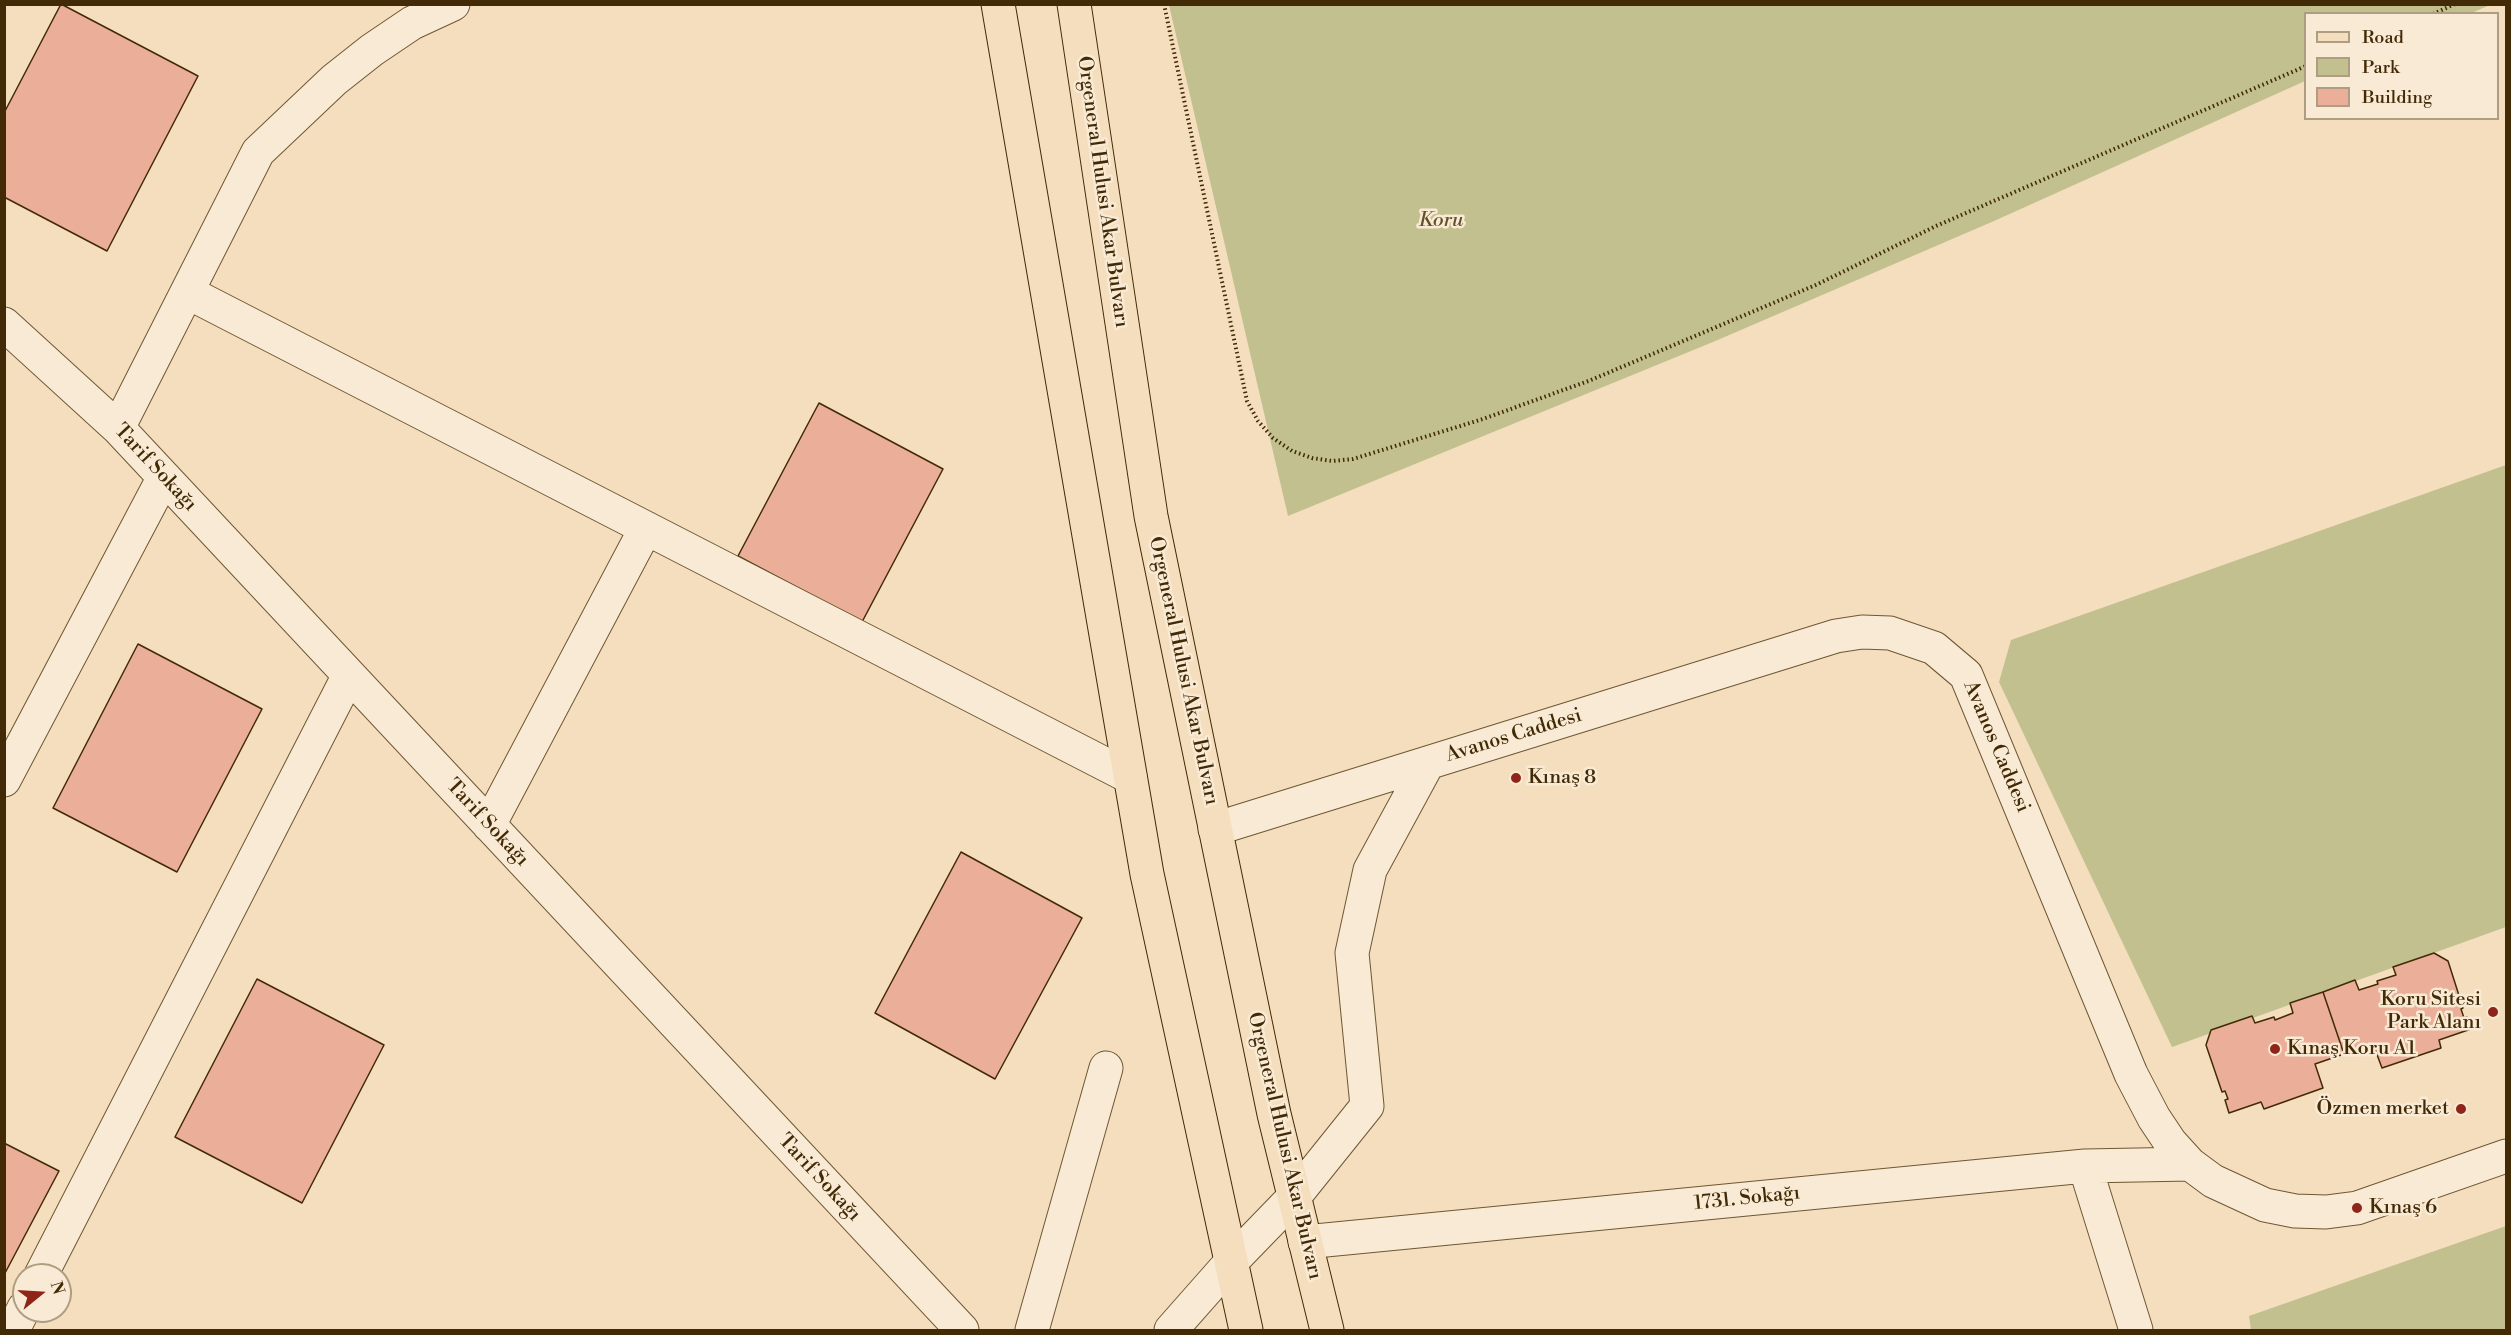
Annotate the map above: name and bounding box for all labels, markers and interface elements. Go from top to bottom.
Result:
legend [2304,12,2499,120]
text: Road [2362,26,2404,49]
street label: Orgeneral Hulusi Akar Bulvarı [1071,55,1133,329]
text: Park [2362,56,2399,79]
text: Building [2362,86,2432,109]
park label: Koru [1419,209,1463,233]
street label: Tarif Sokağı [108,419,202,517]
street label: Orgeneral Hulusi Akar Bulvarı [1143,535,1223,807]
street label: Avanos Caddesi [1957,677,2035,817]
street label: Avanos Caddesi [1443,704,1585,768]
place label: Kınaş 8 [1528,766,1596,790]
marker: Kınaş 8 [1509,771,1523,785]
street label: Tarif Sokağı [440,774,534,872]
place label: Koru Sitesi Park Alanı [2380,988,2481,1035]
marker: Koru Sitesi Park Alanı [2486,1005,2500,1019]
street label: Orgeneral Hulusi Akar Bulvarı [1242,1010,1326,1282]
place label: Kınaş Koru A1 [2287,1037,2416,1061]
marker: Kınaş Koru A1 [2268,1042,2282,1056]
place label: Özmen merket [2317,1097,2449,1121]
marker: Özmen merket [2454,1102,2468,1116]
street label: Tarif Sokağı [772,1129,866,1227]
street label: 1731. Sokağı [1693,1181,1801,1217]
place label: Kınaş 6 [2369,1196,2437,1220]
marker: Kınaş 6 [2350,1201,2364,1215]
north arrow [12,1263,72,1323]
text: N [46,1279,69,1297]

